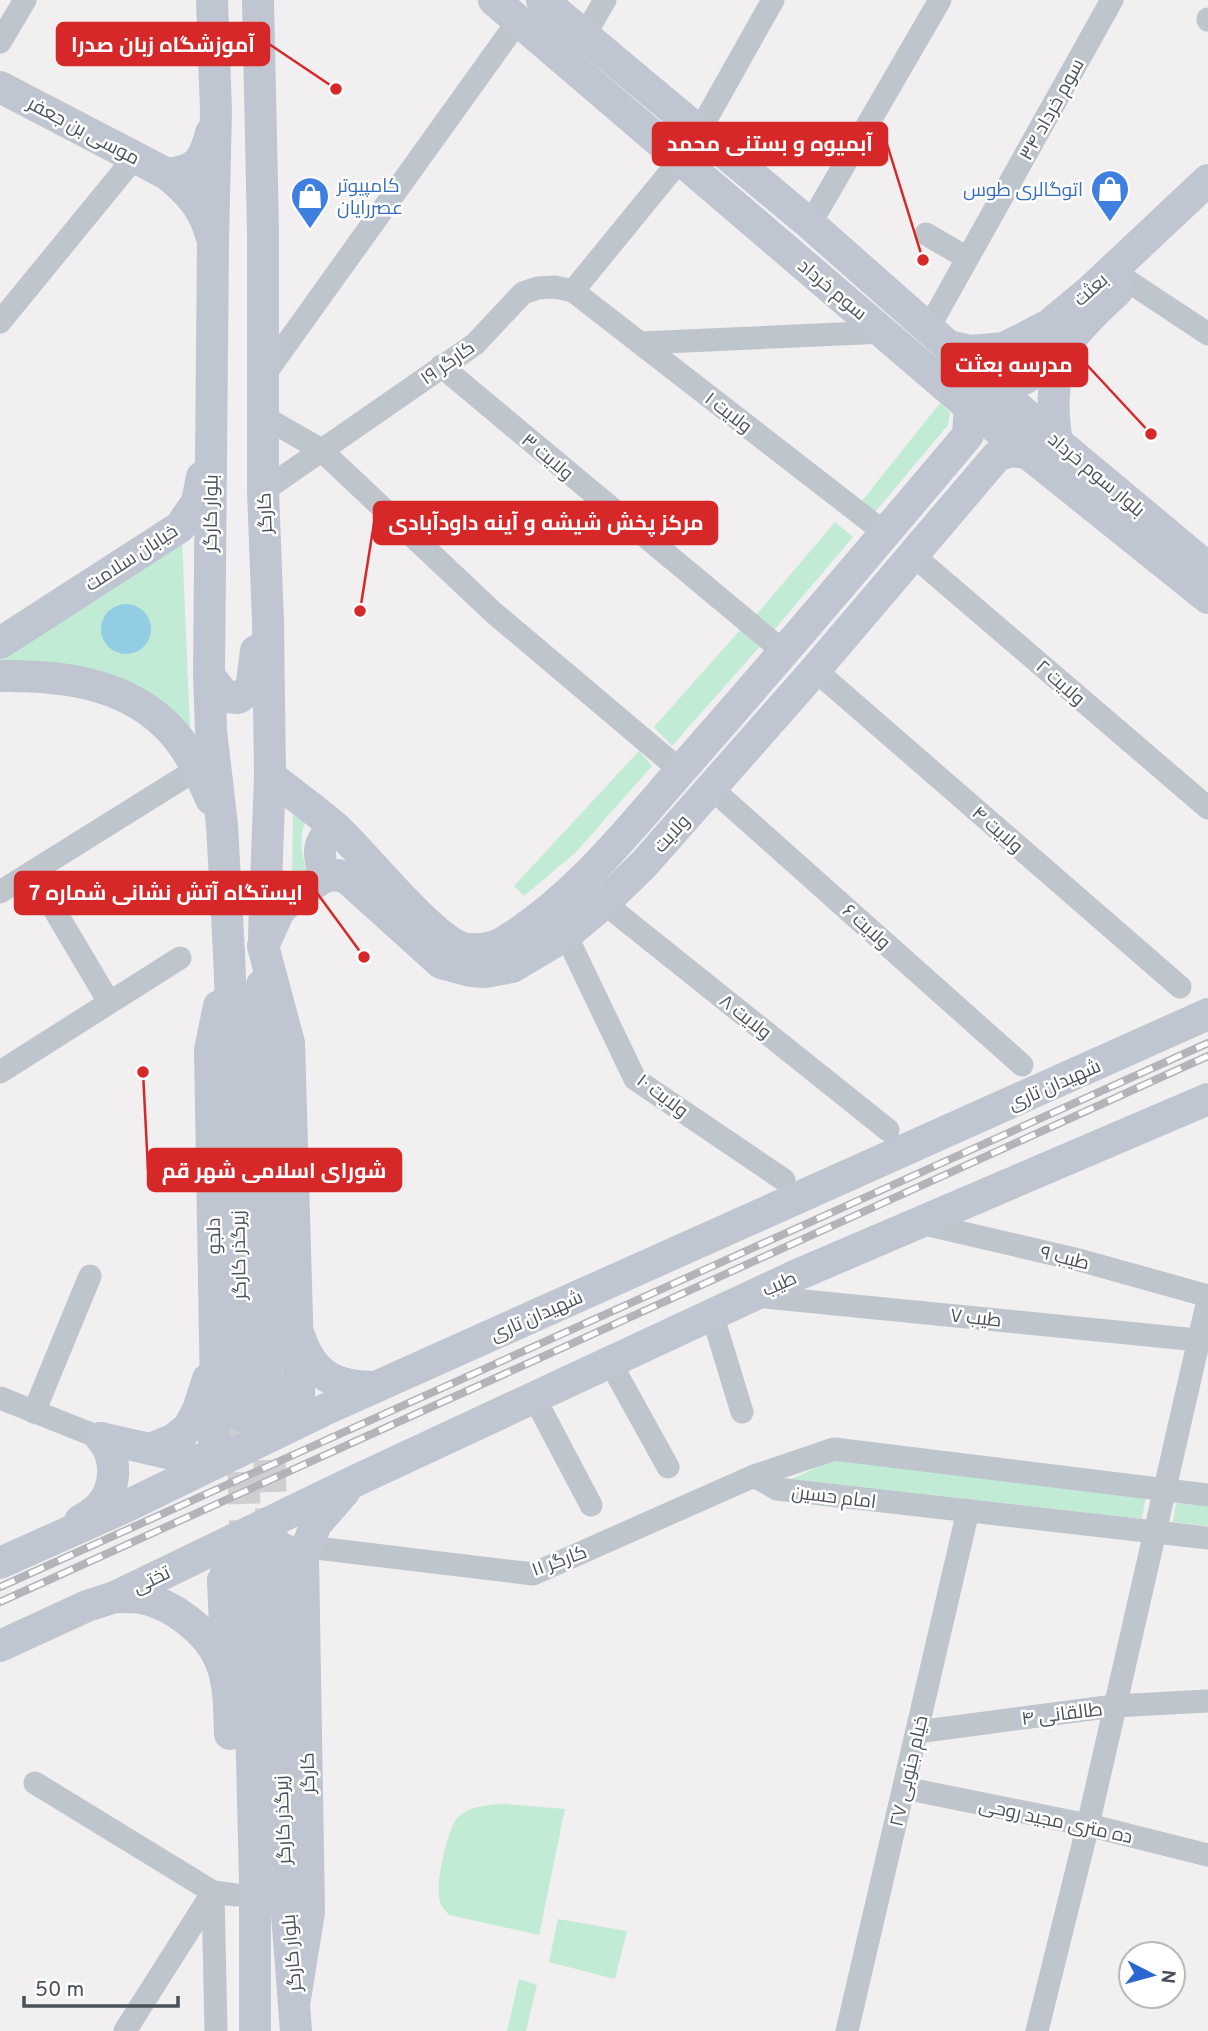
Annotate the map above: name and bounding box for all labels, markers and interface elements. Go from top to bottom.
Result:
callout: آموزشگاه زبان صدرا [57,23,269,65]
text: آموزشگاه زبان صدرا [71,33,255,60]
street label: سوم خرداد ۳۴ [1015,55,1091,165]
street label: موسی بن جعفر [22,92,143,171]
callout: آبمیوه و بستنی محمد [653,123,887,165]
text: آبمیوه و بستنی محمد [667,132,873,159]
shop icon: اتوگالری طوس [1089,168,1131,223]
shop icon: کامپیوتر عصررایان [289,175,331,230]
place label: کامپیوتر عصررایان [336,175,403,221]
place label: اتوگالری طوس [963,179,1083,203]
street label: سوم خرداد [792,255,871,326]
street label: بعثت [1069,269,1114,312]
street label: کارگر ۱۹ [416,336,480,391]
callout: مدرسه بعثت [942,344,1087,386]
text: مدرسه بعثت [955,353,1073,380]
street label: ولایت ۱ [699,388,756,440]
street label: بلوار سوم خرداد [1042,428,1149,523]
street label: ولایت ۳ [516,429,578,486]
street label: بلوار کارگر [199,474,225,553]
street label: کارگر [253,492,279,535]
callout: مرکز پخش شیشه و آینه داودآبادی [374,502,717,544]
text: مرکز پخش شیشه و آینه داودآبادی [388,511,704,538]
street label: خیابان سلامت [81,520,183,598]
street label: ولایت ۲ [1030,656,1089,711]
street label: ولایت ۴ [966,802,1027,859]
street label: ولایت [649,810,696,858]
callout: ایستگاه آتش نشانی شماره 7 [15,872,317,914]
text: ایستگاه آتش نشانی شماره 7 [29,881,303,908]
street label: ولایت ۶ [837,900,895,955]
street label: ولایت ۸ [714,990,776,1045]
street label: شهیدان تاری [1005,1055,1105,1117]
street label: ولایت ۱۰ [631,1069,692,1124]
callout: شورای اسلامی شهر قم [148,1149,401,1191]
text: شورای اسلامی شهر قم [162,1159,386,1186]
street label: زیرگذر کارگر [227,1210,253,1301]
street label: دلجو [203,1217,227,1255]
street label: طیب ۹ [1038,1241,1091,1277]
street label: طیب [759,1267,801,1303]
street label: شهیدان تاری [487,1286,587,1348]
street label: طیب ۷ [949,1304,1003,1334]
street label: امام حسین [790,1481,877,1515]
street label: کارگر ۱۱ [529,1541,591,1583]
street label: تختی [129,1561,175,1600]
street label: طالقانی ۴ [1020,1698,1104,1732]
street label: خیام جنوبی ۲۷ [885,1713,934,1829]
street label: کارگر [297,1752,321,1795]
street label: زیرگذر کارگر [270,1775,298,1866]
street label: ده متری مجید روحی [977,1794,1135,1850]
street label: بلوار کارگر [278,1913,308,1993]
north arrow [1117,1940,1187,2010]
scale bar [24,1965,178,2009]
text: N [1154,1969,1180,1985]
text: 50 m [35,1977,84,2004]

